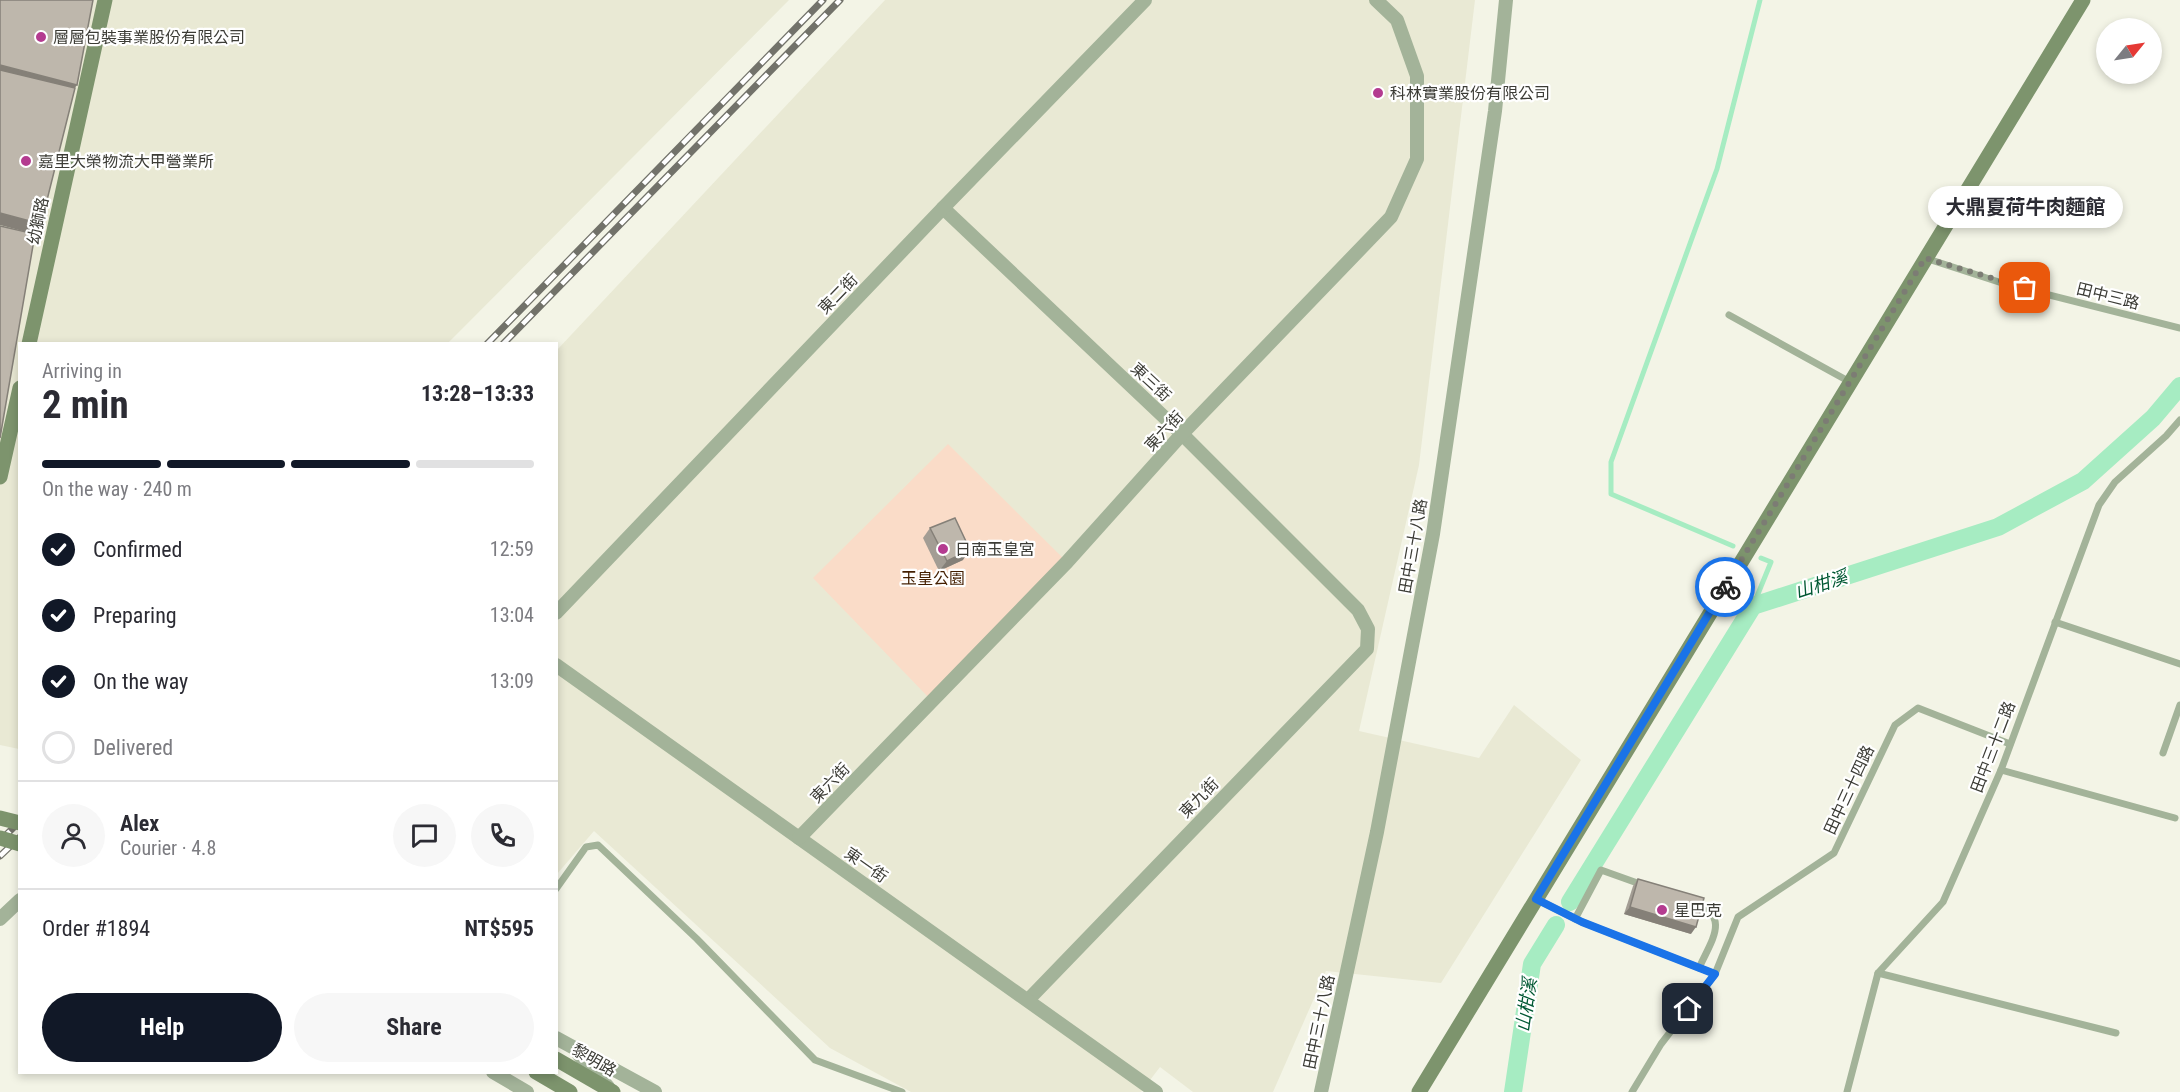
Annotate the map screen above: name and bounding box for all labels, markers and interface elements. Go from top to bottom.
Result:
north arrow [2096,18,2162,84]
map controls [2096,18,2162,84]
place label: 層層包裝事業股份有限公司 [53,28,245,47]
marker: 層層包裝事業股份有限公司 [34,30,48,44]
place label: 科林實業股份有限公司 [1390,84,1550,103]
marker: 科林實業股份有限公司 [1371,86,1385,100]
place label: 嘉里大榮物流大甲營業所 [38,152,214,171]
marker: 嘉里大榮物流大甲營業所 [19,154,33,168]
callout: 大鼎夏荷牛肉麵館 [1928,186,2122,228]
text: 大鼎夏荷牛肉麵館 [1946,195,2106,219]
street label: 幼獅路 [24,196,52,246]
pin [1999,262,2050,313]
street label: 東二街 [814,270,862,318]
icon: bag [2008,271,2041,304]
street label: 田中三路 [2075,279,2141,313]
text: Arriving in [42,359,122,383]
street label: 東三街 [1127,359,1175,405]
text: 13:28–13:33 [421,381,534,406]
text: 2 min [42,382,129,428]
street label: 東六街 [1141,407,1187,455]
text: On the way · 240 m [42,477,192,501]
street label: 田中三十八路 [1395,497,1431,595]
icon: check [42,533,75,566]
text: Confirmed [93,537,182,562]
text: 12:59 [490,537,534,561]
place label: 日南玉皇宮 [955,540,1035,559]
marker: 日南玉皇宮 [936,542,950,556]
courier [1695,557,1755,617]
water label: 山柑溪 [1792,565,1853,602]
park label: 玉皇公園 [901,569,965,588]
icon: bike [1709,571,1742,604]
icon: check [42,599,75,632]
text: Preparing [93,603,177,628]
text: 13:04 [490,603,534,627]
icon: check [42,665,75,698]
text: On the way [93,669,188,694]
text: 13:09 [490,669,534,693]
street label: 田中三十二路 [1967,699,2019,795]
text: Delivered [93,735,173,760]
street label: 田中三十四路 [1820,742,1878,838]
street label: 東六街 [806,759,854,807]
street label: 東九街 [1175,774,1223,822]
button: person [42,804,105,867]
button: chat [393,804,456,867]
button: phone [471,804,534,867]
text: Alex [120,811,159,836]
text: Courier · 4.8 [120,836,216,860]
street label: 東一街 [841,843,891,887]
place label: 星巴克 [1674,901,1722,920]
marker: 星巴克 [1655,903,1669,917]
text: Order #1894 [42,916,150,941]
text: NT$595 [464,916,534,941]
street label: 田中三十八路 [1300,973,1338,1071]
water label: 山柑溪 [1512,974,1541,1033]
pin [1662,983,1713,1034]
icon: home [1671,992,1704,1025]
button: Help [42,993,282,1062]
button: Share [294,993,534,1062]
street label: 黎明路 [568,1040,620,1080]

